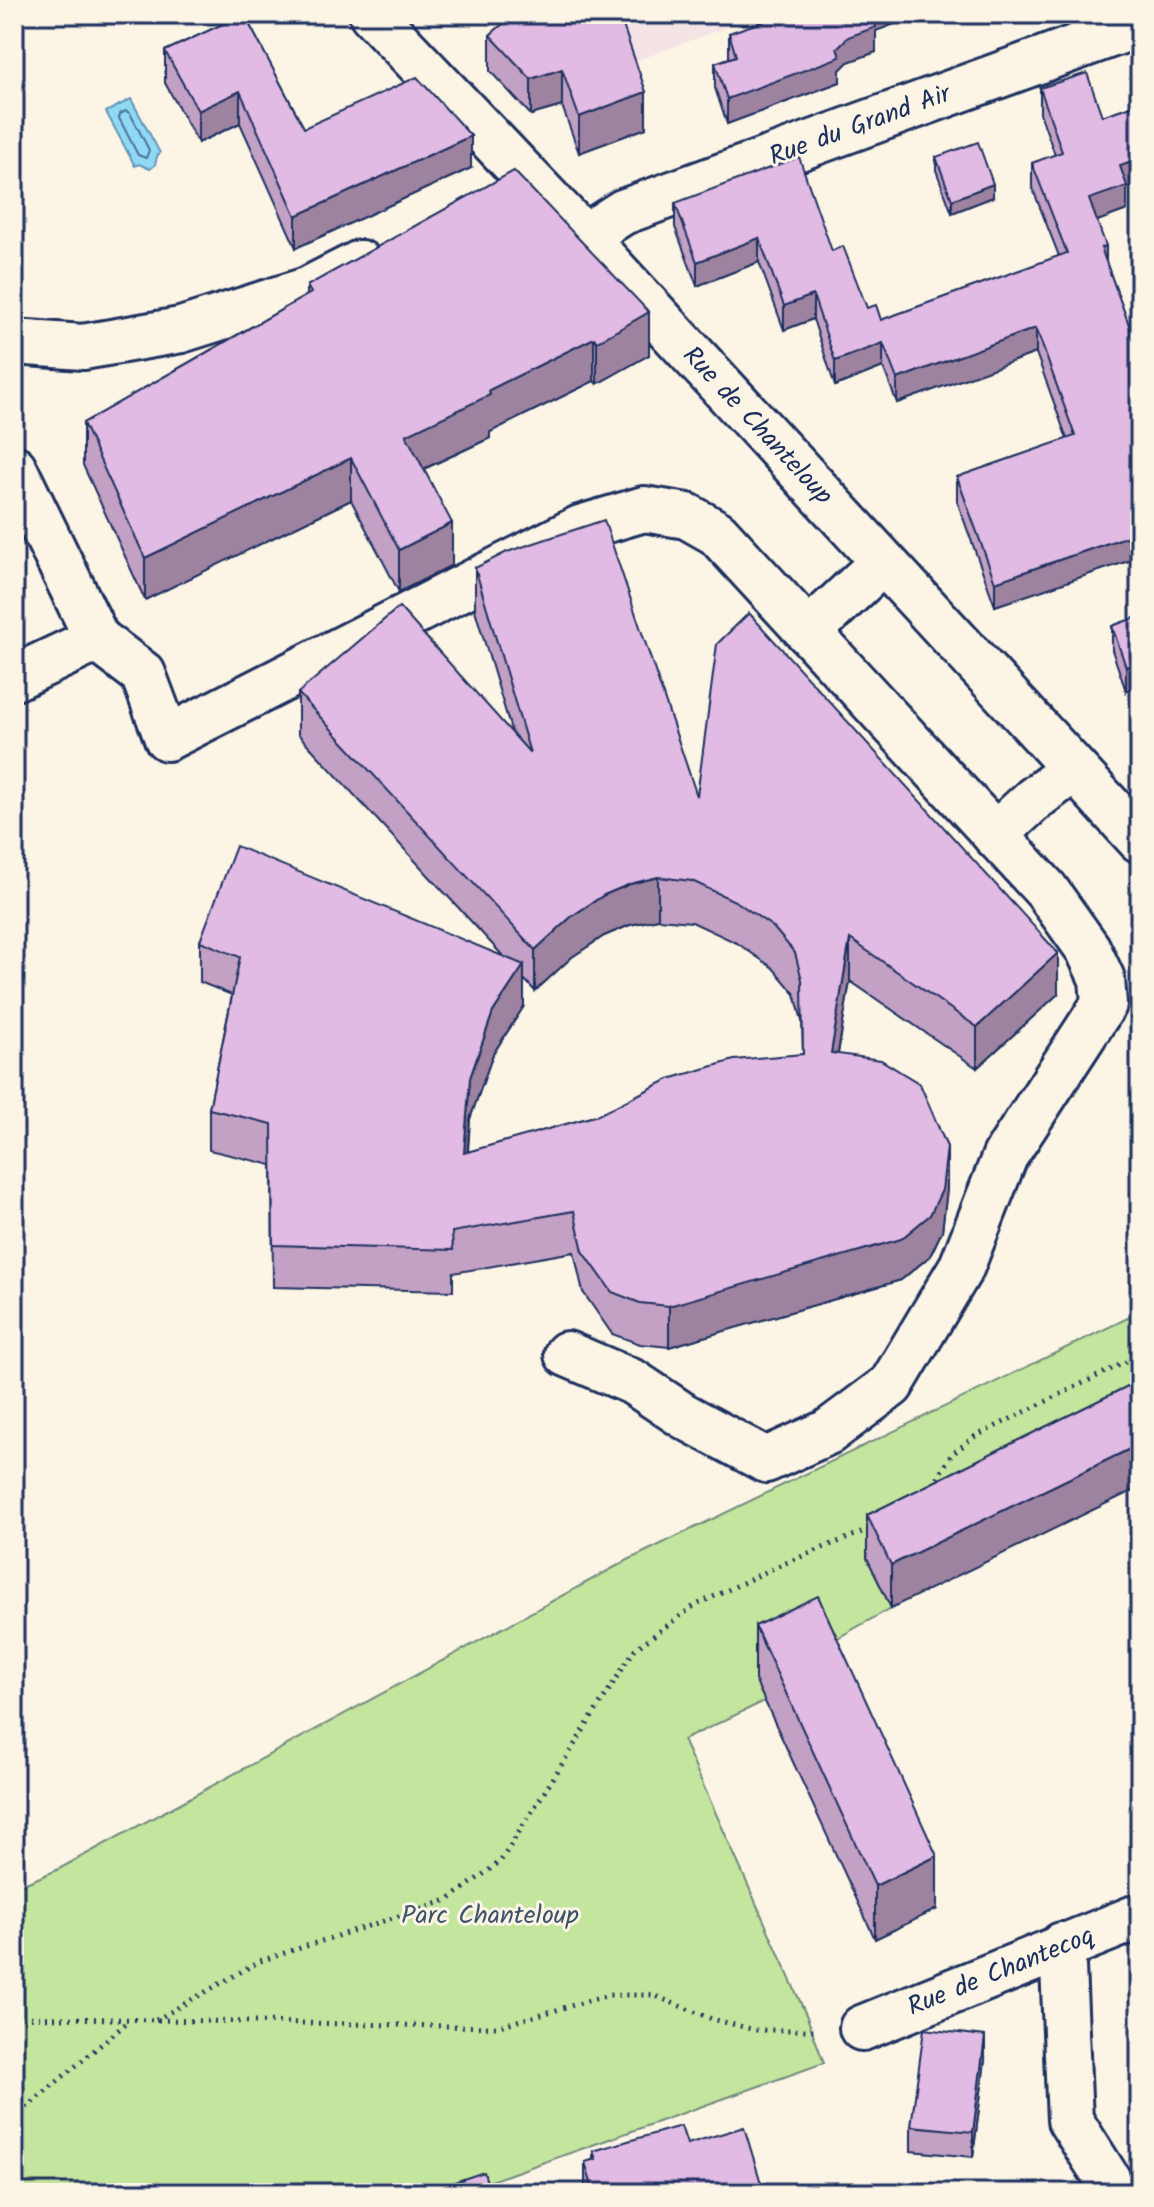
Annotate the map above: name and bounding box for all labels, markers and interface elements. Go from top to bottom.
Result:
street label: Rue du Grand Air [763,73,958,178]
street label: Rue de Chanteloup [672,337,843,516]
park label: Parc Chanteloup [401,1895,579,1937]
street label: Rue de Chantecoq [901,1915,1101,2029]

